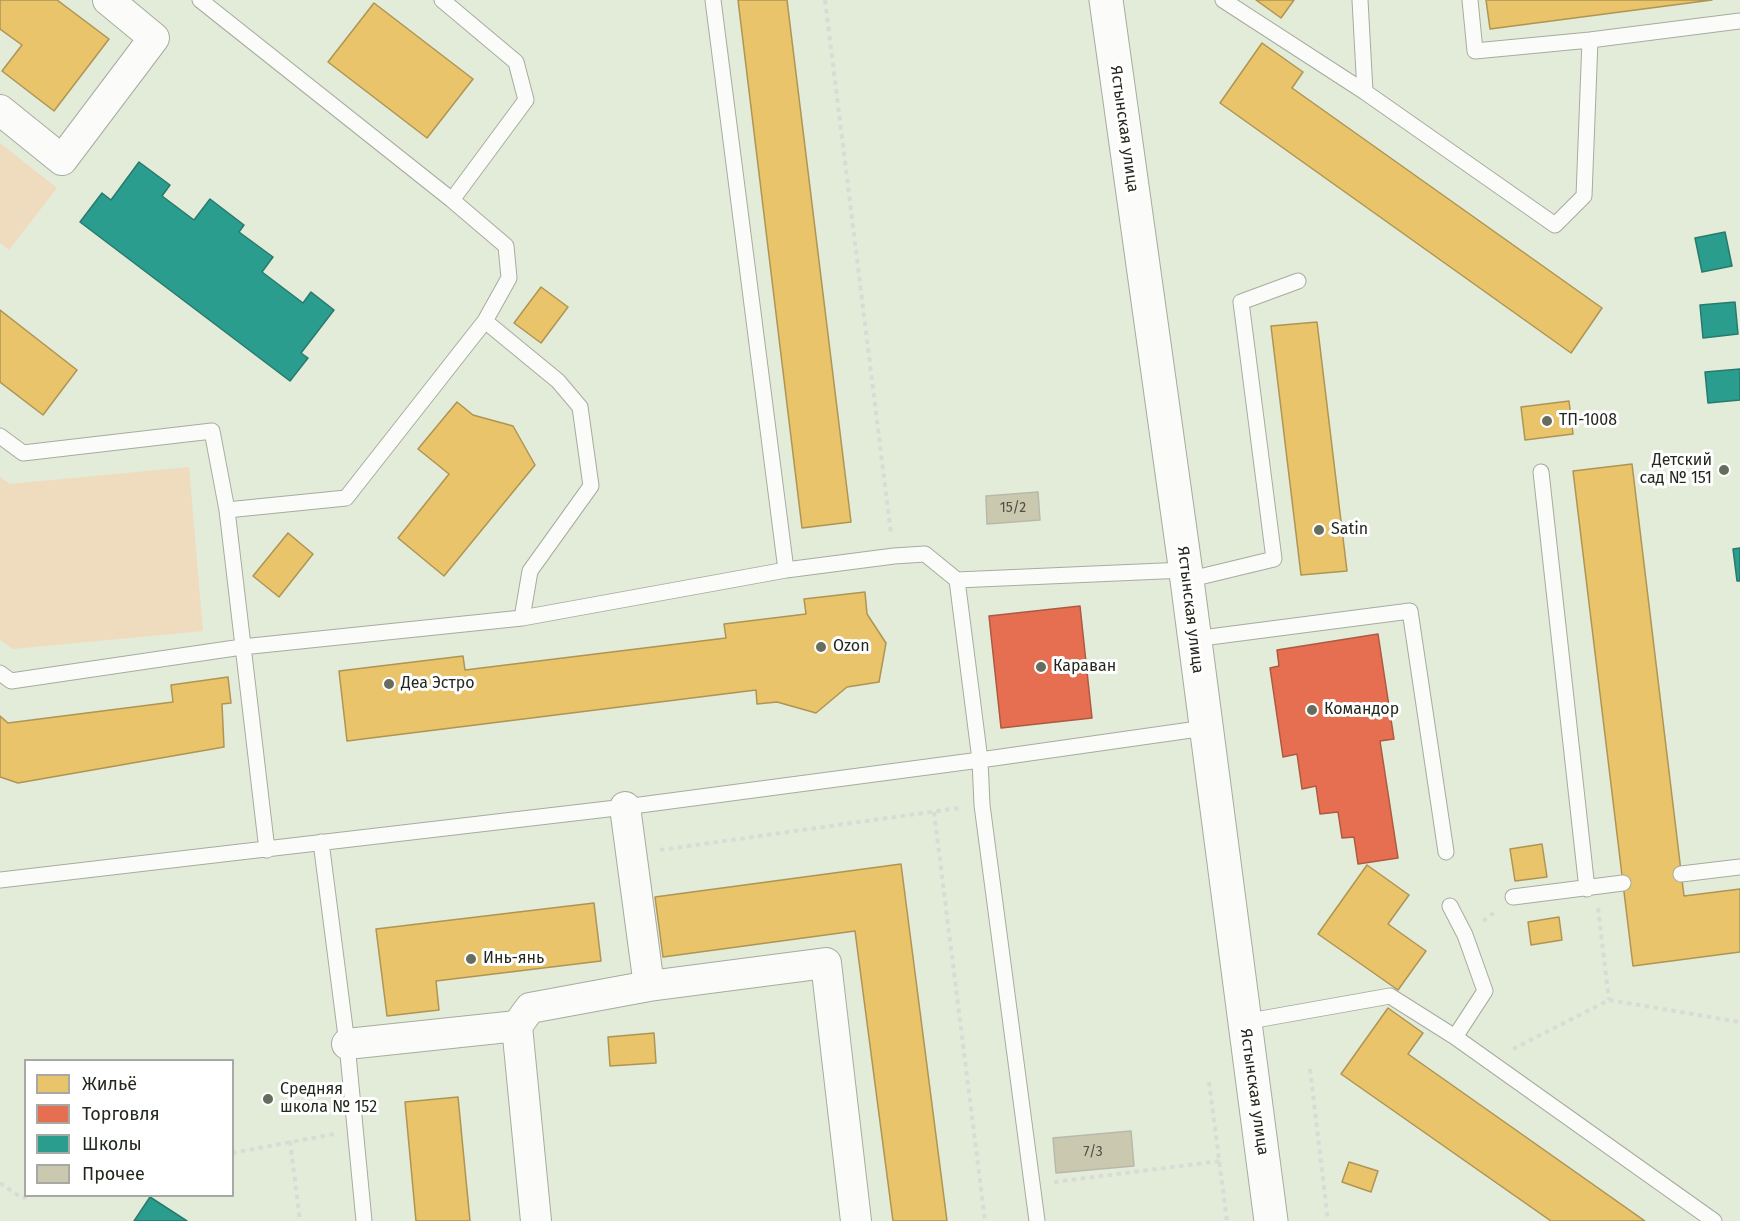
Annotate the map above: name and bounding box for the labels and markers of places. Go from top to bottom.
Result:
place label: ТП-1008 [1559,411,1617,431]
marker: ТП-1008 [1540,414,1554,428]
place label: Детский сад № 151 [1639,451,1712,489]
marker: Детский сад № 151 [1717,463,1731,477]
place label: Satin [1331,520,1368,540]
marker: Satin [1312,523,1326,537]
place label: Ozon [833,637,870,657]
marker: Ozon [814,640,828,654]
place label: Караван [1053,657,1116,677]
marker: Караван [1034,660,1048,674]
place label: Деа Эстро [401,674,475,694]
marker: Деа Эстро [382,677,396,691]
place label: Командор [1324,700,1399,720]
marker: Командор [1305,703,1319,717]
place label: Инь-янь [483,949,544,969]
marker: Инь-янь [464,952,478,966]
place label: Средняя школа № 152 [280,1080,377,1118]
marker: Средняя школа № 152 [261,1092,275,1106]

